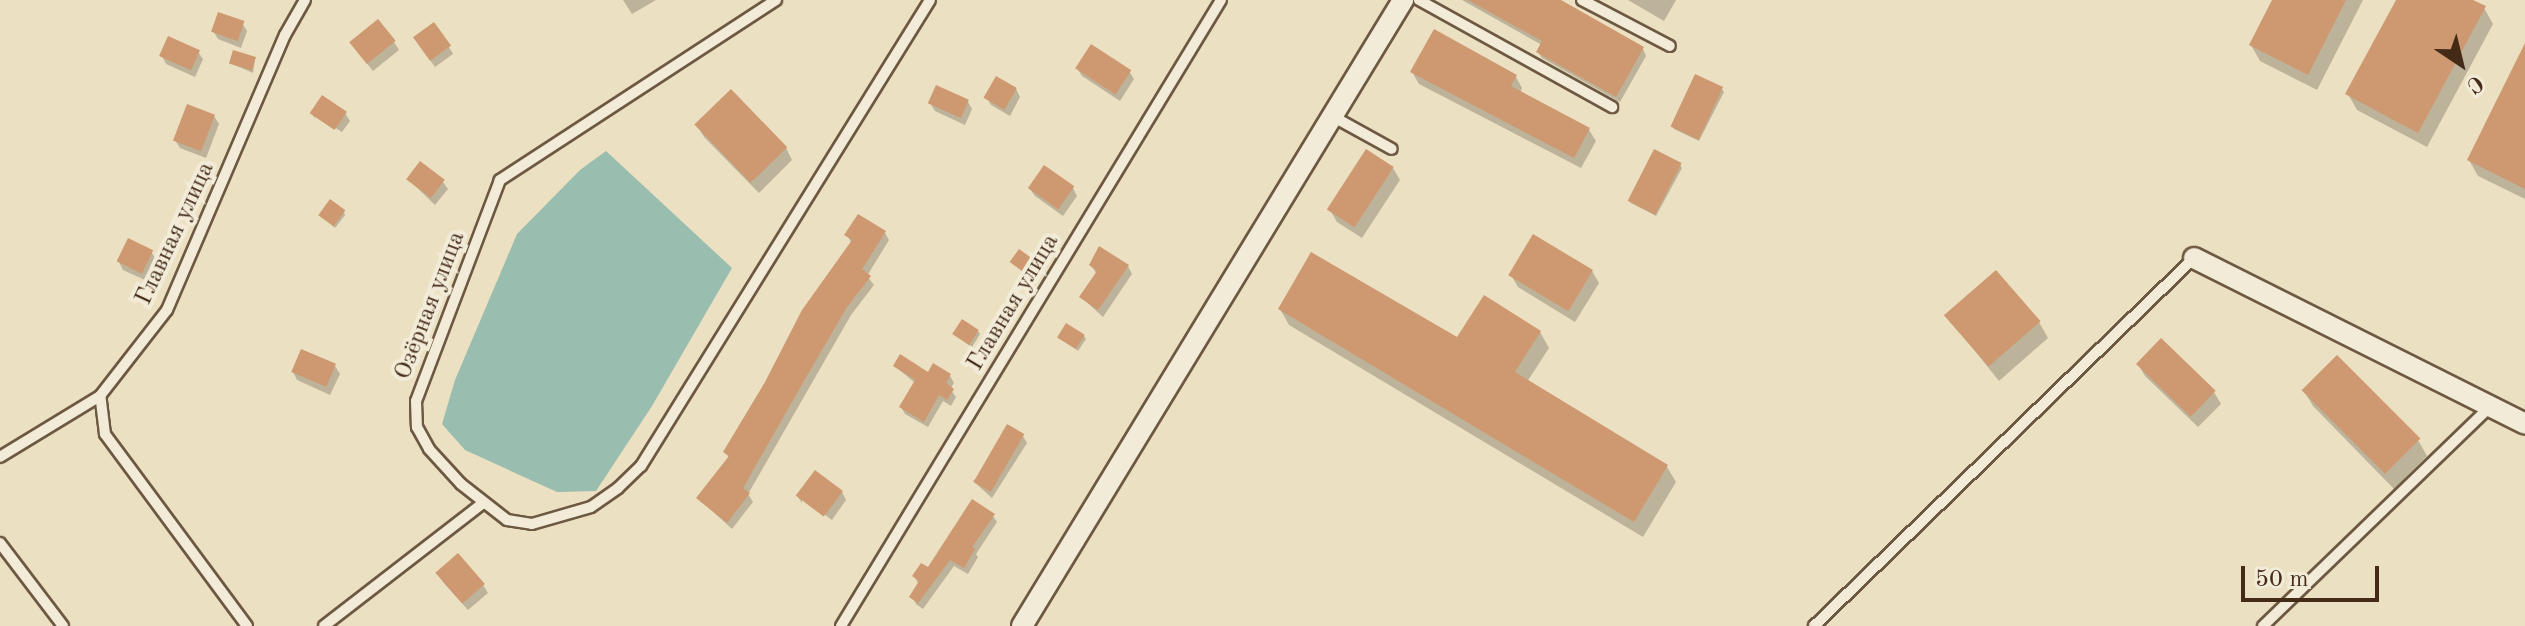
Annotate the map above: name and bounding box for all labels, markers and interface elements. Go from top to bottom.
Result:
north arrow [2421,24,2501,104]
text: С [2463,70,2487,97]
street label: Главная улица [130,158,222,310]
street label: Озёрная улица [390,228,472,384]
street label: Главная улица [962,229,1066,377]
scale bar [2245,550,2383,600]
text: 50 m [2255,568,2309,592]

